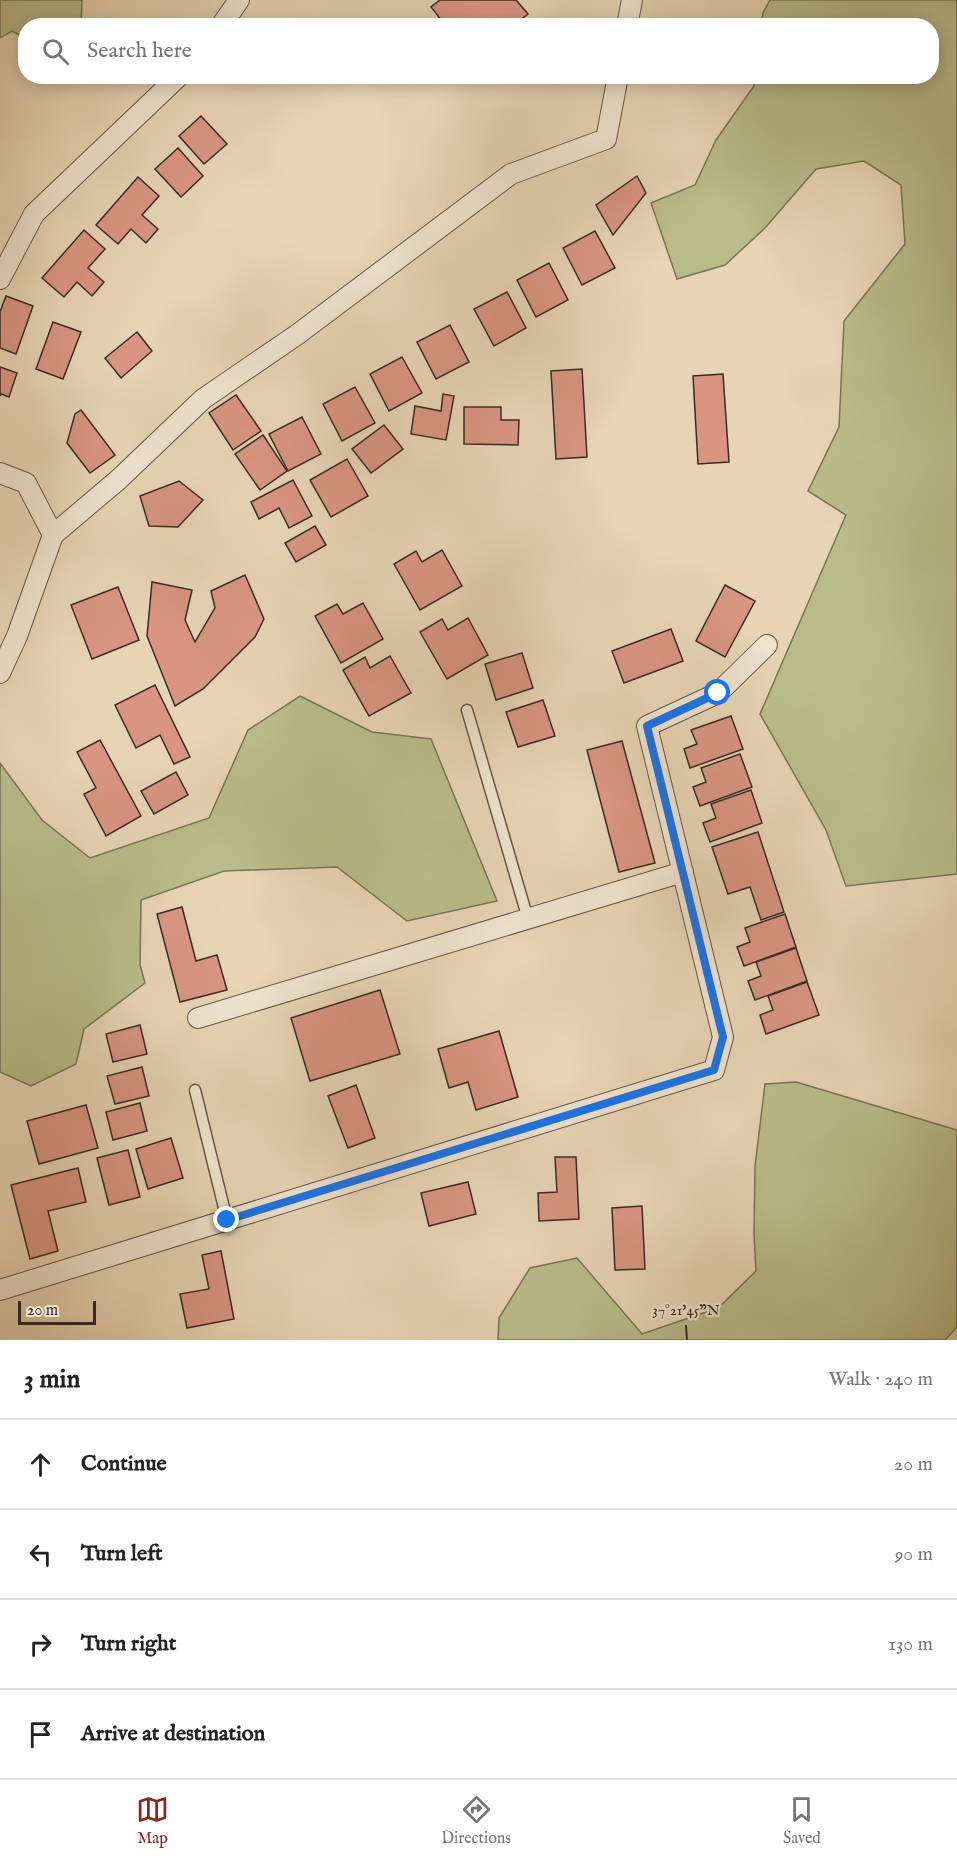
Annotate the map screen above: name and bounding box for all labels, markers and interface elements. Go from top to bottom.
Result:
search box [18,18,939,84]
icon: search [39,35,72,68]
text: Search here [87,37,192,65]
route start [704,679,730,705]
route end [213,1206,239,1232]
scale bar [18,1298,96,1326]
text: 20 m [27,1301,58,1321]
text: 37°21'45"N [652,1301,720,1320]
text: 3 min [24,1363,80,1396]
text: Walk · 240 m [828,1367,933,1392]
icon: ahead [24,1448,57,1481]
text: Continue [81,1450,167,1478]
text: 20 m [894,1452,933,1477]
icon: left [24,1538,57,1571]
text: Turn left [81,1540,163,1568]
text: 90 m [895,1542,933,1567]
icon: right [24,1628,57,1661]
text: Turn right [81,1630,176,1658]
text: 130 m [888,1632,933,1657]
icon: arrive [24,1718,57,1751]
text: Arrive at destination [81,1720,265,1748]
tab: Map [136,1793,169,1849]
tab: Directions [441,1793,511,1849]
tab: Saved [783,1793,821,1849]

